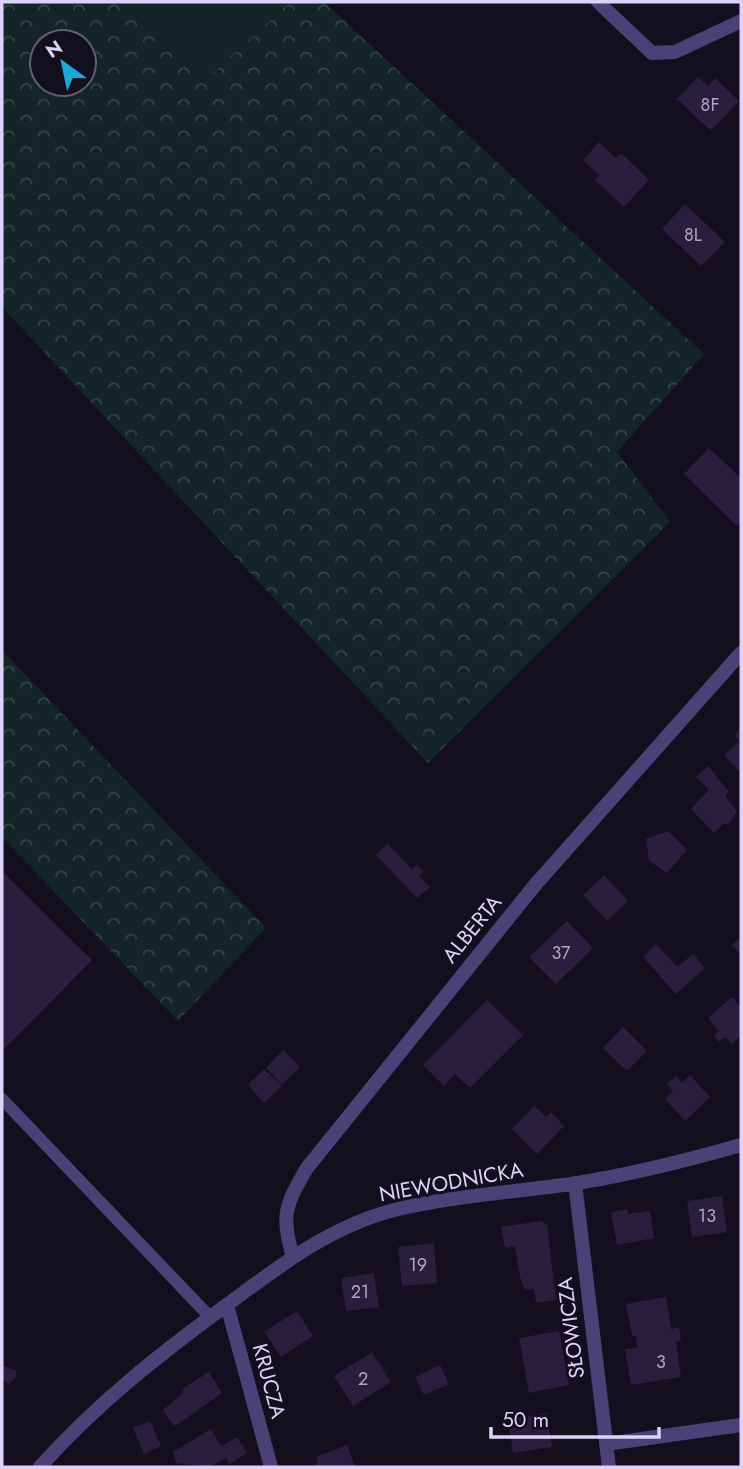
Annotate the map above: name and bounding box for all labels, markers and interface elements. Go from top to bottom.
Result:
north arrow [28,28,98,98]
text: N [40,34,68,65]
house number: 8F [701,92,719,118]
house number: 8L [684,222,702,248]
street label: ALBERTA [435,888,509,969]
house number: 37 [551,940,571,966]
street label: NIEWODNICKA [377,1155,526,1209]
house number: 13 [698,1203,716,1229]
house number: 19 [409,1252,427,1278]
street label: SŁOWICZA [550,1276,592,1380]
house number: 21 [351,1279,369,1305]
street label: KRUCZA [245,1340,293,1422]
house number: 3 [656,1349,666,1375]
house number: 2 [358,1366,368,1392]
scale bar [491,1396,659,1440]
text: 50 m [502,1405,549,1435]

